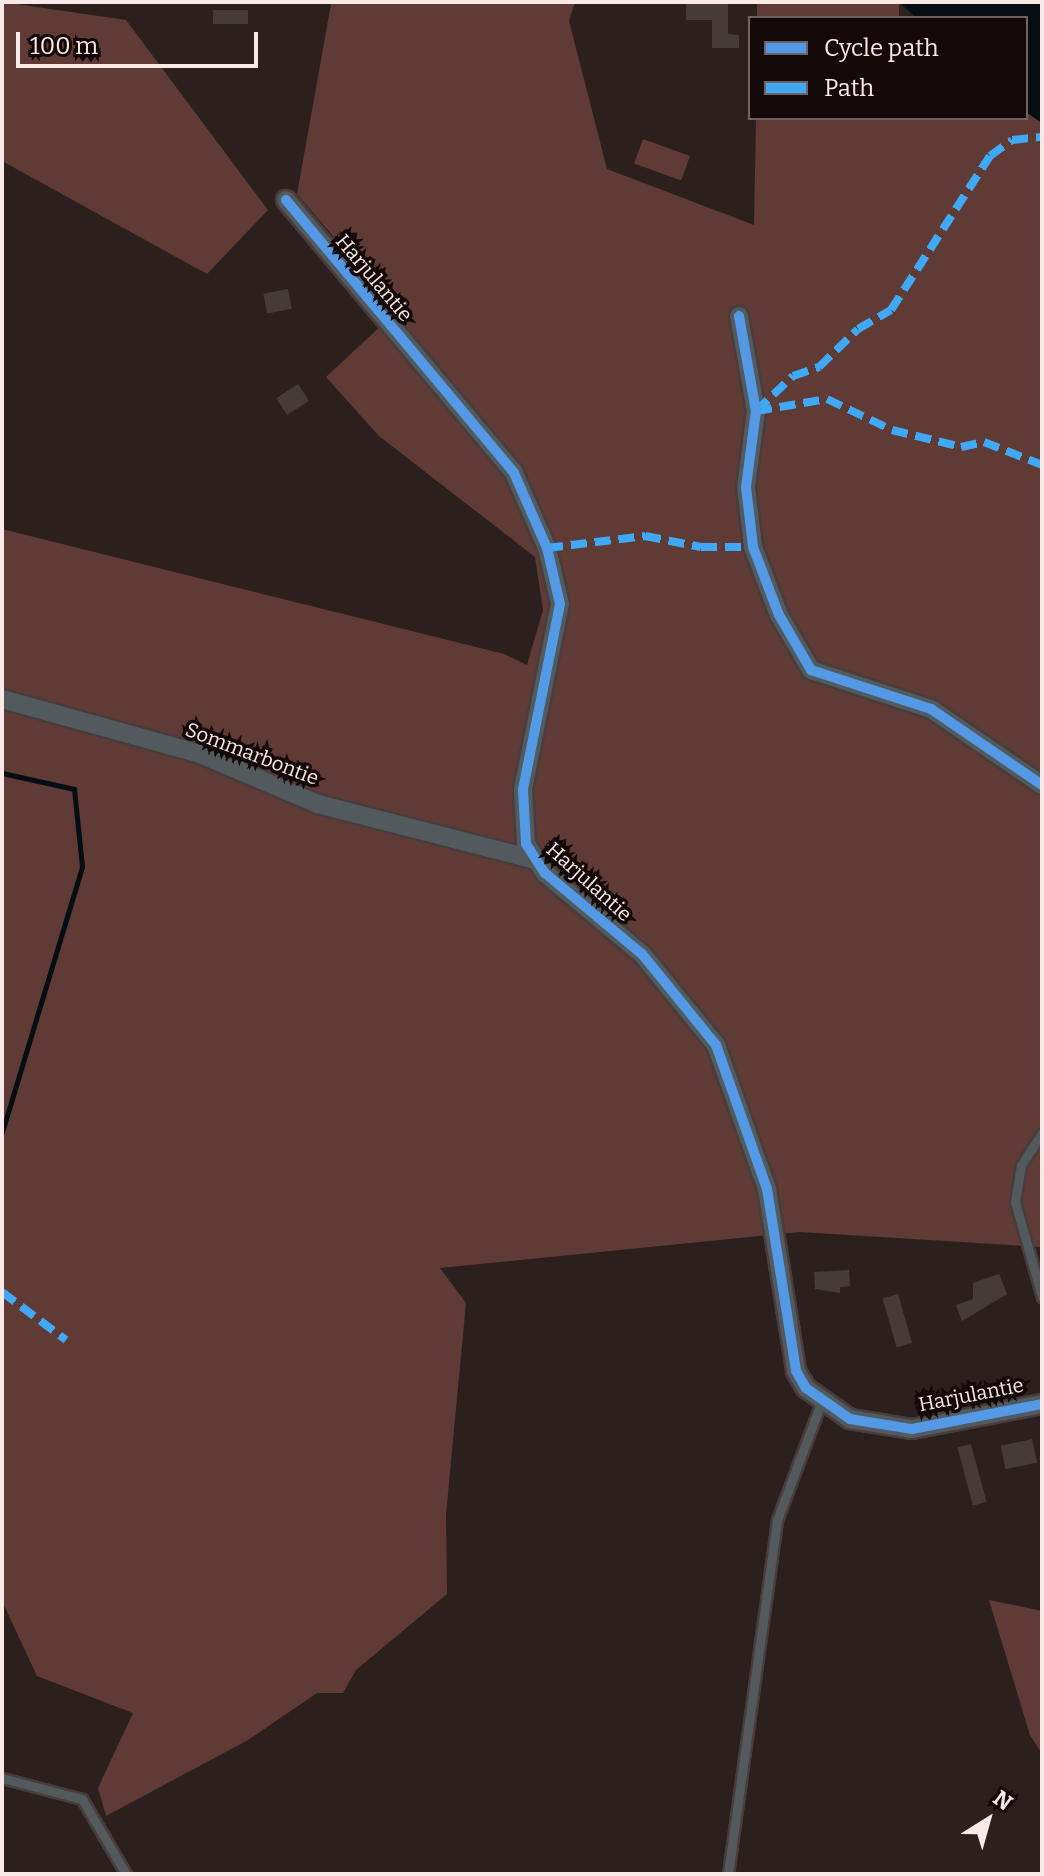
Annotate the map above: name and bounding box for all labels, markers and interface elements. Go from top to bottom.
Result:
scale bar [20,16,262,66]
legend [748,16,1028,120]
text: 100 m [30,32,98,60]
text: Cycle path [824,34,939,62]
text: Path [824,74,874,102]
street label: Harjulantie [331,230,417,326]
street label: Sommarbontie [182,718,322,790]
street label: Harjulantie [541,837,637,927]
street label: Harjulantie [916,1373,1026,1417]
north arrow [948,1780,1028,1860]
text: N [988,1785,1018,1816]

